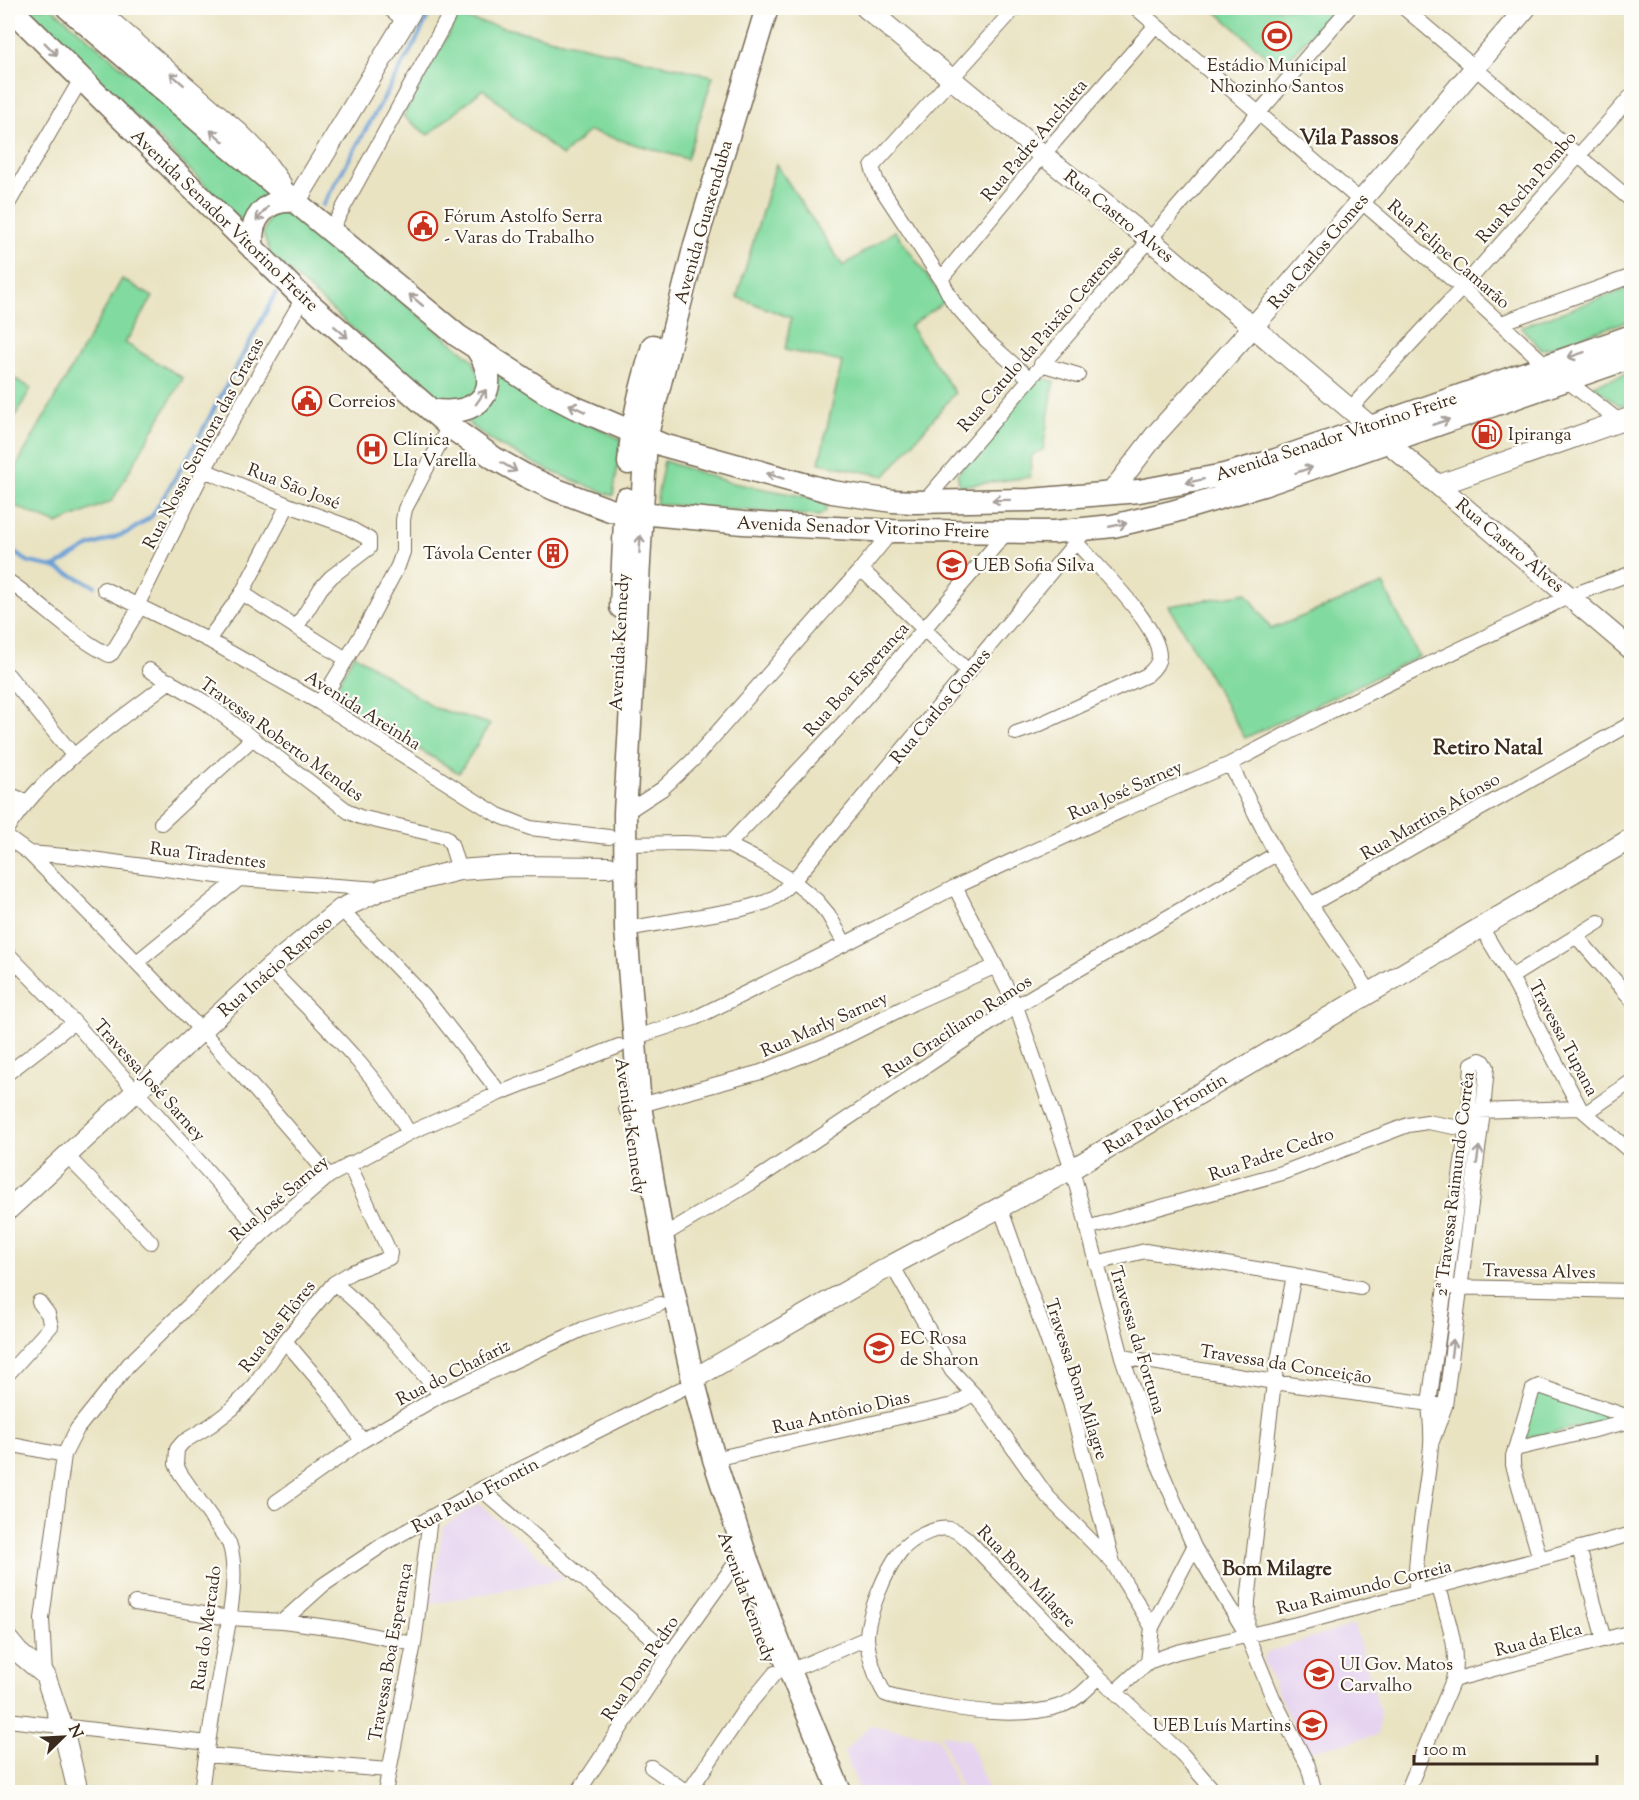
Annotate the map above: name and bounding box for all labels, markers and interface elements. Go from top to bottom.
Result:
sports icon: Estádio Municipal Nhozinho Santos [1261,20,1293,52]
one-way arrow [44,41,59,56]
place label: Estádio Municipal Nhozinho Santos [1207,54,1347,101]
one-way arrow [169,72,185,85]
street label: Rua Padre Anchieta [976,74,1095,208]
street label: Avenida Senador Vitorino Freire [124,124,323,319]
district label: Vila Passos [1299,124,1399,154]
street label: Rua Rocha Pombo [1471,126,1584,250]
one-way arrow [210,129,225,143]
street label: Avenida Guaxenduba [669,138,741,307]
street label: Rua Castro Alves [1057,165,1178,270]
street label: Rua Carlos Gomes [1263,189,1376,316]
street label: Rua Felipe Camarão [1381,195,1515,316]
place label: Fórum Astolfo Serra - Varas do Trabalho [444,205,602,252]
one-way arrow [255,206,269,221]
public building icon: Fórum Astolfo Serra - Varas do Trabalho [407,210,439,242]
street label: Rua Catulo da Paixão Cearense [953,240,1130,439]
one-way arrow [408,294,424,307]
one-way arrow [333,325,348,339]
street label: Rua Nossa Senhora das Graças [138,333,272,554]
one-way arrow [1567,350,1586,361]
public building icon: Correios [291,385,323,417]
street label: Avenida Senador Vitorino Freire [1212,387,1461,489]
one-way arrow [474,389,487,405]
place label: Correios [328,390,396,416]
one-way arrow [569,402,587,414]
one-way arrow [1431,416,1450,427]
fuel station icon: Ipiranga [1471,418,1503,450]
place label: Ipiranga [1508,423,1572,449]
place label: Clínica LIa Varella [393,428,477,475]
hospital icon: Clínica LIa Varella [356,433,388,465]
street label: Rua São José [243,458,344,518]
one-way arrow [500,461,517,473]
one-way arrow [1295,464,1313,475]
one-way arrow [766,470,785,481]
one-way arrow [1185,476,1205,487]
street label: Rua Castro Alves [1449,493,1569,600]
one-way arrow [991,494,1011,506]
street label: Avenida Senador Vitorino Freire [736,512,990,546]
one-way arrow [1107,519,1127,530]
one-way arrow [634,535,645,555]
building icon: Távola Center [537,537,569,569]
place label: Távola Center [423,542,532,568]
school or university icon: UEB Sofia Silva [936,549,968,581]
place label: UEB Sofia Silva [973,554,1095,580]
street label: Avenida Kennedy [604,573,638,712]
street label: Rua Boa Esperança [799,617,916,743]
street label: Rua Carlos Gomes [885,644,998,771]
street label: Avenida Areinha [299,665,425,758]
street label: Travessa Roberto Mendes [194,672,368,809]
district label: Retiro Natal [1433,734,1543,764]
street label: Rua José Sarney [1065,755,1187,829]
street label: Rua Martins Afonso [1357,767,1506,868]
street label: Rua Tiradentes [148,837,267,877]
street label: Rua Inácio Raposo [213,910,339,1025]
street label: Rua Graciliano Ramos [878,970,1038,1086]
street label: Travessa Tupana [1521,976,1604,1102]
street label: Rua Marly Sarney [757,986,893,1066]
street label: Travessa José Sarney [86,1014,211,1148]
street label: Avenida Kennedy [607,1056,651,1196]
street label: Rua Paulo Frontin [1099,1067,1233,1162]
street label: 2ª Travessa Raimundo Corrêa [1429,1070,1483,1298]
street label: Rua Padre Cedro [1206,1122,1338,1189]
one-way arrow [1472,1145,1483,1165]
street label: Rua José Sarney [225,1150,336,1249]
street label: Travessa Alves [1482,1259,1596,1287]
street label: Travessa da Fortuna [1101,1263,1171,1418]
street label: Rua das Flôres [234,1275,323,1379]
street label: Travessa Bom Milagre [1037,1296,1113,1464]
place label: EC Rosa de Sharon [900,1327,979,1374]
school or university icon: EC Rosa de Sharon [863,1332,895,1364]
street label: Rua do Chafariz [392,1334,516,1414]
one-way arrow [1447,1339,1458,1359]
street label: Travessa da Conceição [1198,1340,1374,1392]
street label: Rua Antônio Dias [770,1386,913,1442]
street label: Rua Paulo Frontin [408,1452,544,1541]
street label: Rua Bom Milagre [970,1520,1081,1634]
street label: Avenida Kennedy [709,1528,781,1667]
street label: Rua Raimundo Correia [1274,1555,1455,1623]
district label: Bom Milagre [1222,1556,1332,1585]
street label: Travessa Boa Esperança [363,1561,420,1744]
street label: Rua do Mercado [186,1564,230,1692]
street label: Rua Dom Pedro [597,1611,687,1727]
street label: Rua da Elca [1492,1617,1585,1665]
place label: UI Gov. Matos Carvalho [1340,1653,1453,1700]
school or university icon: UI Gov. Matos Carvalho [1303,1658,1335,1690]
north arrow [33,1707,93,1767]
school or university icon: UEB Luís Martins [1296,1709,1328,1741]
place label: UEB Luís Martins [1153,1714,1291,1740]
text: N [61,1721,88,1743]
scale bar [1414,1728,1597,1766]
text: 100 m [1423,1738,1467,1764]

